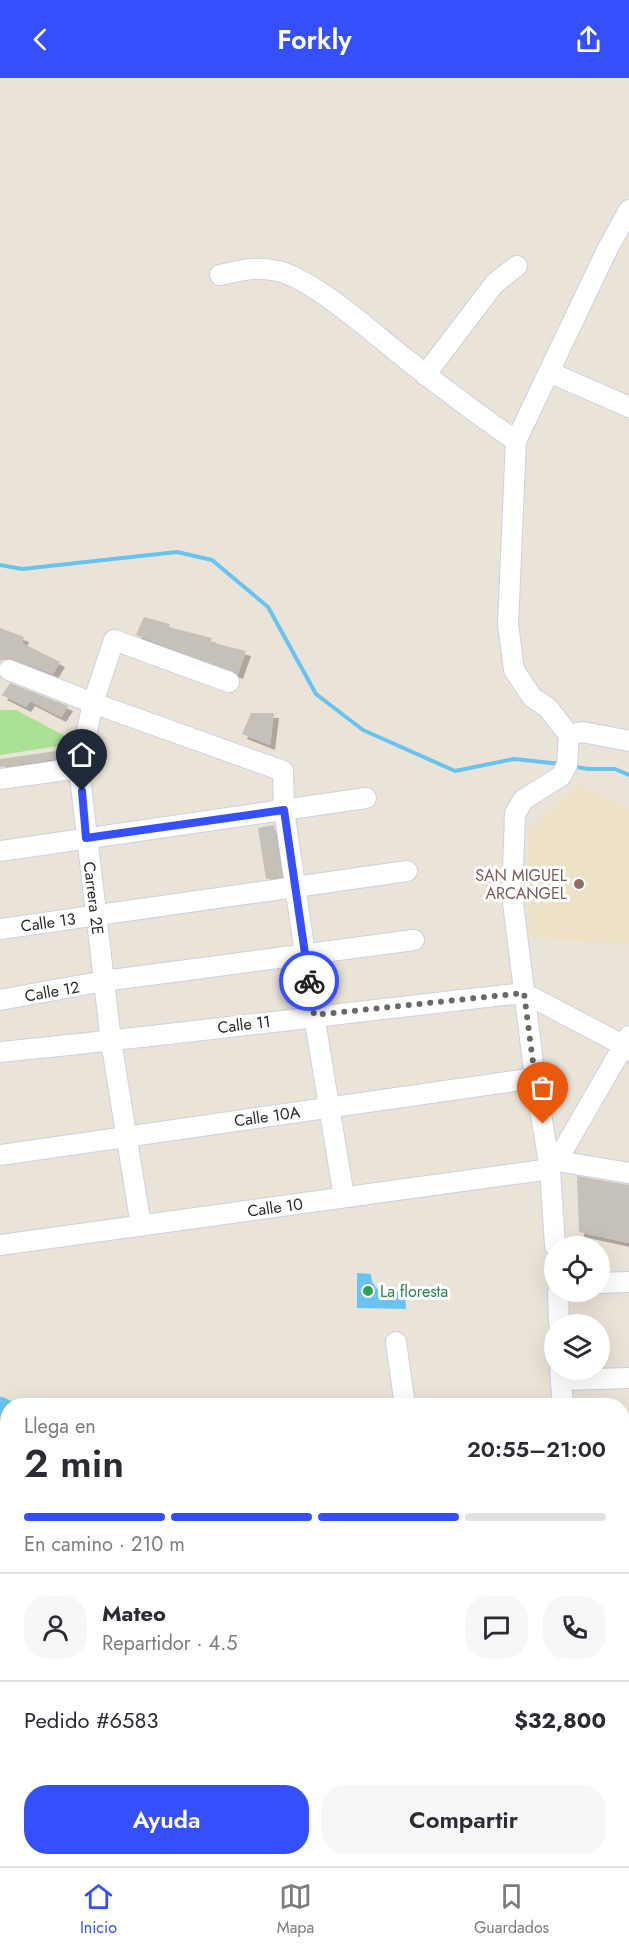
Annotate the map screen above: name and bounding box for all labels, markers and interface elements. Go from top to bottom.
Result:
text: Forkly [277,20,352,59]
icon: back [24,23,57,56]
icon: share [572,23,605,56]
pin [56,729,107,791]
icon: home [65,738,98,771]
street label: Carrera 2E [78,860,109,936]
place label: SAN MIGUEL ARCANGEL [475,864,568,905]
marker: SAN MIGUEL ARCANGEL [572,877,586,891]
street label: Calle 13 [19,907,77,938]
courier [279,951,339,1011]
icon: bike [293,965,326,998]
street label: Calle 12 [23,975,81,1008]
street label: Calle 11 [216,1010,272,1039]
pin [517,1062,568,1124]
icon: bag [526,1071,559,1104]
street label: Calle 10A [233,1100,302,1133]
street label: Calle 10 [246,1192,304,1223]
map controls [544,1236,610,1380]
button: locate [544,1236,610,1302]
place label: La floresta [380,1280,448,1303]
marker: La floresta [361,1284,375,1298]
button: layers [544,1314,610,1380]
text: Llega en [24,1412,96,1441]
text: 20:55–21:00 [467,1433,606,1465]
text: 2 min [24,1435,124,1492]
text: En camino · 210 m [24,1530,185,1559]
button: person [24,1596,87,1659]
button: chat [465,1596,528,1659]
button: phone [543,1596,606,1659]
text: Mateo [102,1597,166,1629]
text: Repartidor · 4.5 [102,1629,238,1658]
text: Pedido #6583 [24,1704,159,1736]
text: $32,800 [514,1704,606,1736]
button: Ayuda [24,1785,309,1854]
button: Compartir [321,1785,606,1854]
tab: Inicio [80,1880,117,1939]
tab: Mapa [277,1880,314,1939]
tab: Guardados [474,1880,549,1939]

